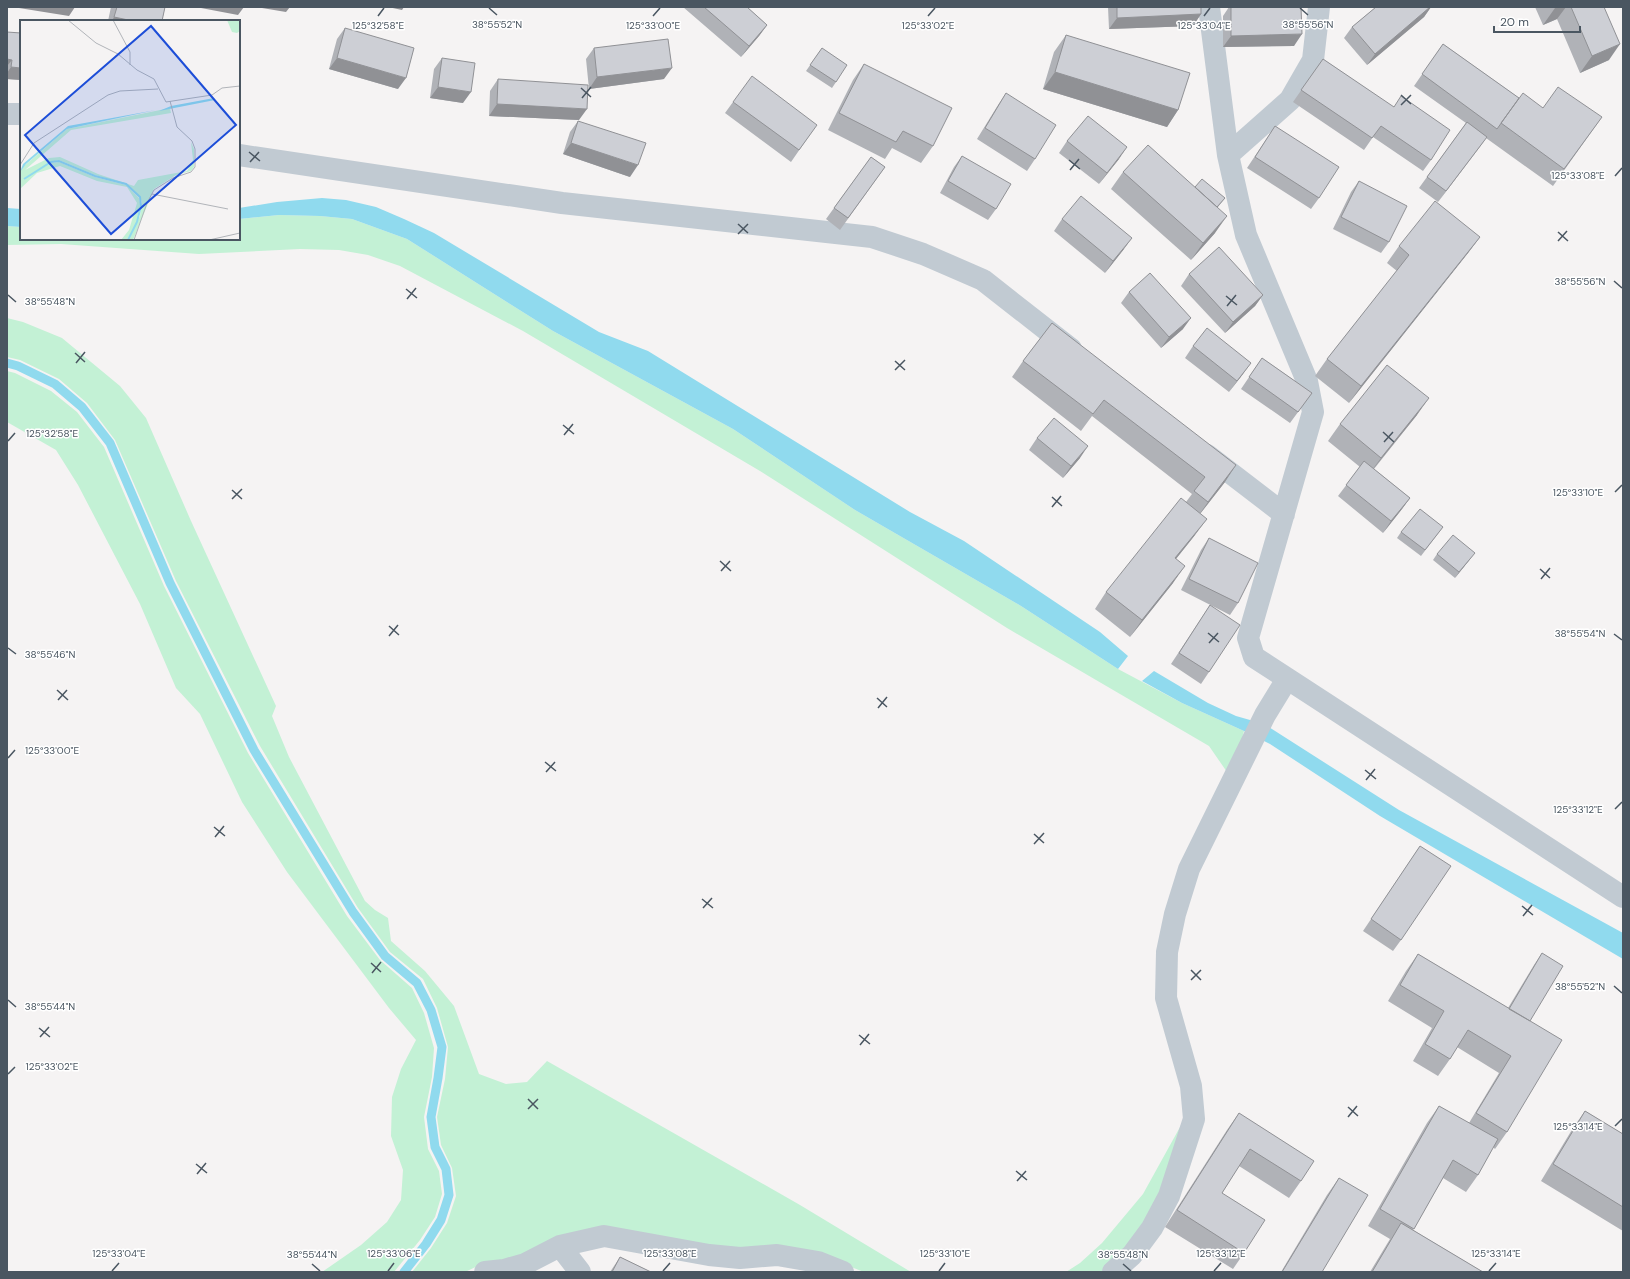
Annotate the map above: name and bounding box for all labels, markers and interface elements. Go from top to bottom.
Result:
scale bar [1494,8,1580,34]
text: 20 m [1500,14,1529,30]
text: 38°55'52"N [472,18,522,31]
text: 38°55'56"N [1283,18,1334,31]
text: 125°32'58"E [352,19,404,32]
text: 125°33'00"E [626,19,680,32]
text: 125°33'02"E [902,19,955,32]
text: 125°33'04"E [1177,19,1231,32]
inset map [20,20,240,240]
text: 125°33'08"E [1551,169,1605,182]
text: 38°55'56"N [1555,275,1606,288]
text: 38°55'48"N [25,295,75,308]
text: 125°32'58"E [26,427,78,440]
text: 125°33'10"E [1553,486,1604,499]
text: 38°55'54"N [1555,627,1605,640]
text: 38°55'46"N [25,648,75,661]
text: 125°33'00"E [25,744,79,757]
text: 125°33'12"E [1553,803,1603,816]
text: 38°55'52"N [1555,980,1605,993]
text: 38°55'44"N [25,1000,75,1013]
text: 125°33'02"E [26,1060,79,1073]
text: 125°33'14"E [1553,1120,1603,1133]
text: 125°33'04"E [92,1247,146,1260]
text: 125°33'06"E [367,1247,421,1260]
text: 125°33'08"E [643,1247,697,1260]
text: 125°33'10"E [920,1247,971,1260]
text: 125°33'12"E [1196,1247,1246,1260]
text: 125°33'14"E [1471,1247,1521,1260]
text: 38°55'44"N [287,1248,337,1261]
text: 38°55'48"N [1098,1248,1148,1261]

